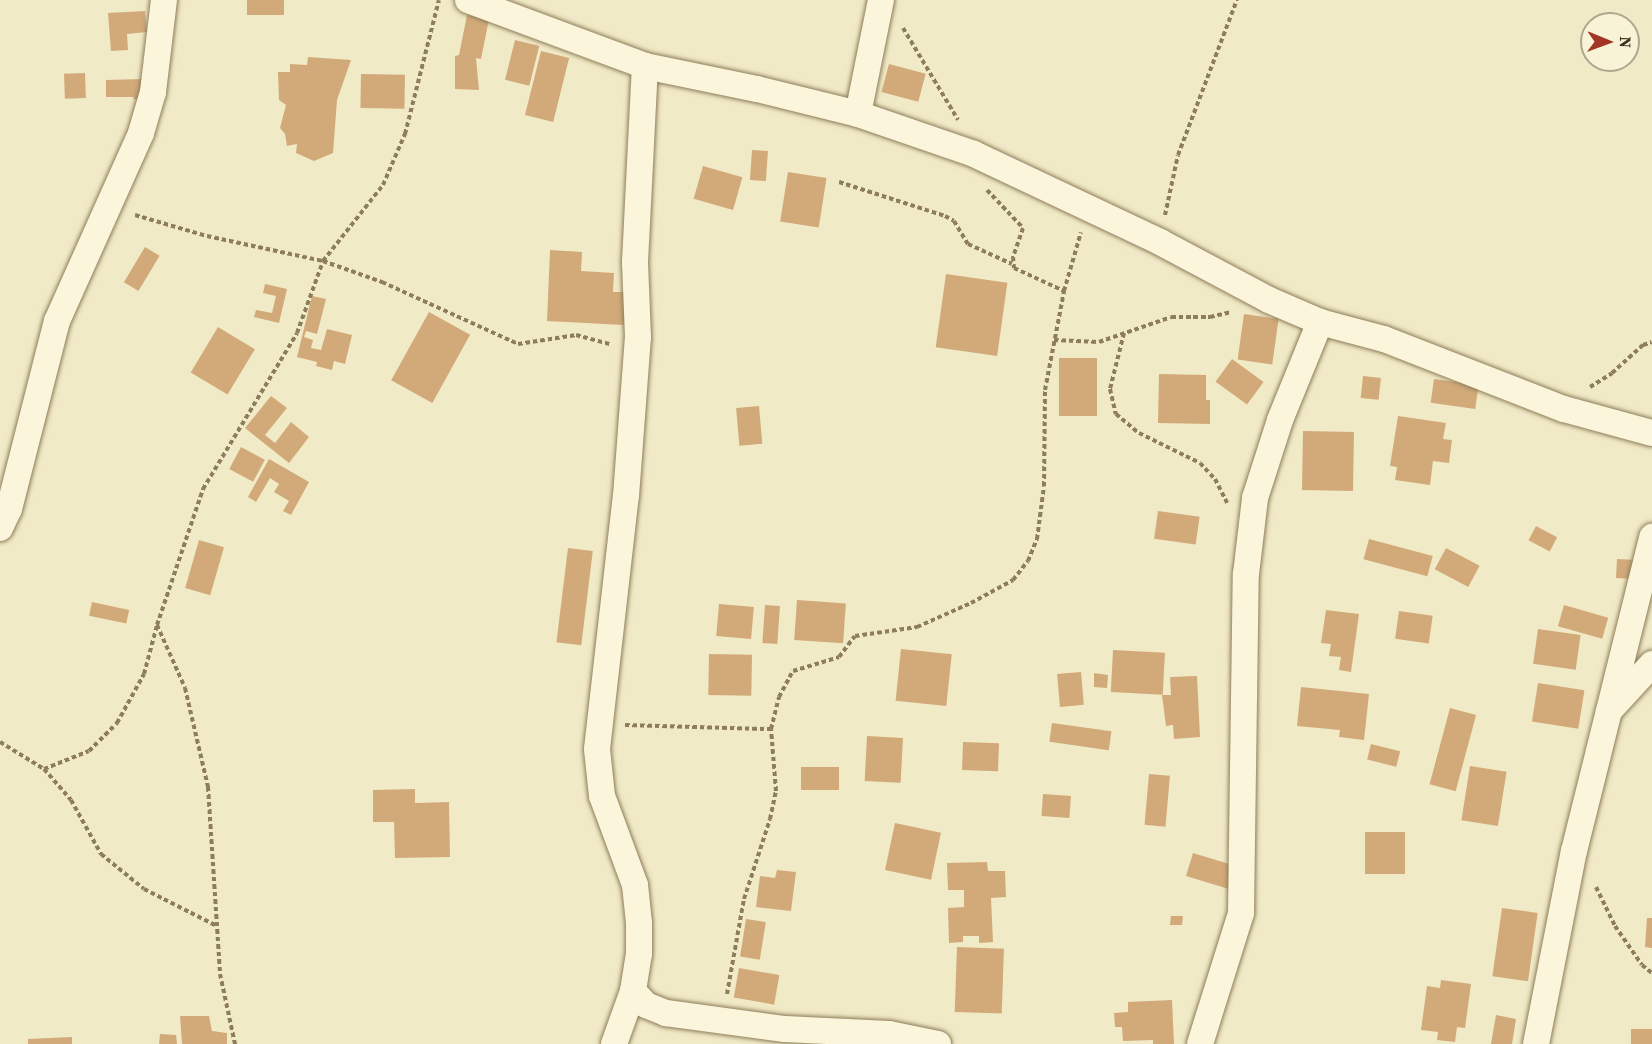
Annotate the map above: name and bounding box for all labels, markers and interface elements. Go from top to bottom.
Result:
north arrow [1580,12,1640,72]
text: N [1615,36,1637,48]

